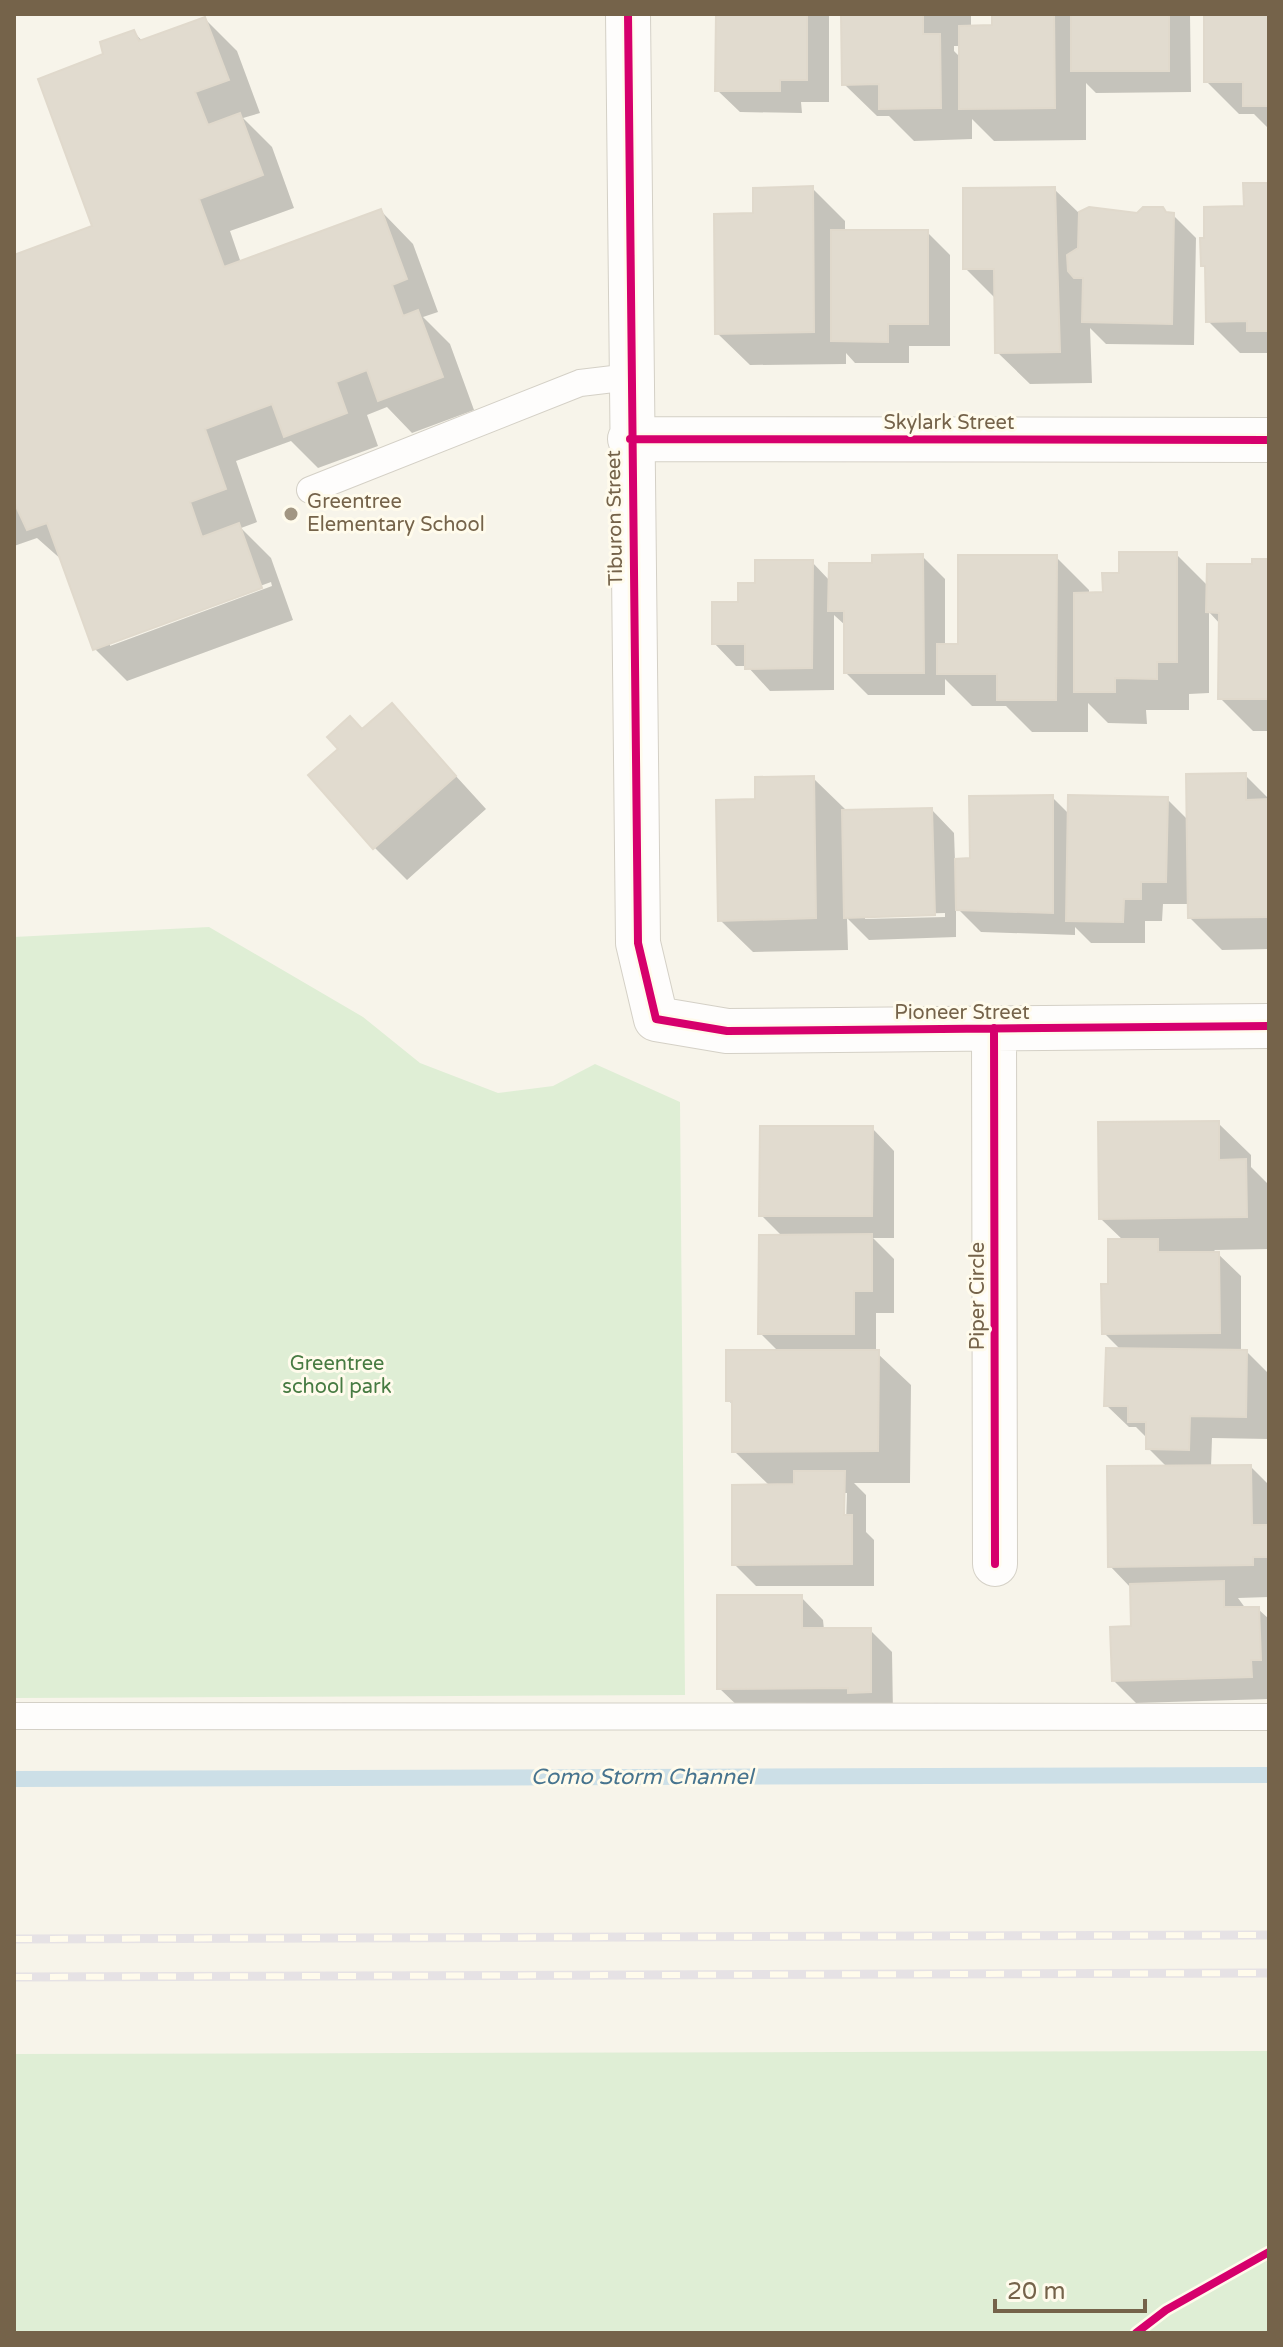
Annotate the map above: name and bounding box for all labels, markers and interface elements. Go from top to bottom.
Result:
street label: Skylark Street [884,411,1015,435]
street label: Tiburon Street [602,450,628,586]
place label: Greentree Elementary School [307,490,485,537]
marker: Greentree Elementary School [282,505,300,523]
street label: Pioneer Street [894,1001,1030,1025]
street label: Piper Circle [966,1242,990,1350]
park label: Greentree school park [282,1352,392,1399]
water label: Como Storm Channel [531,1764,756,1790]
scale bar [995,2263,1145,2313]
text: 20 m [1007,2277,1065,2306]

